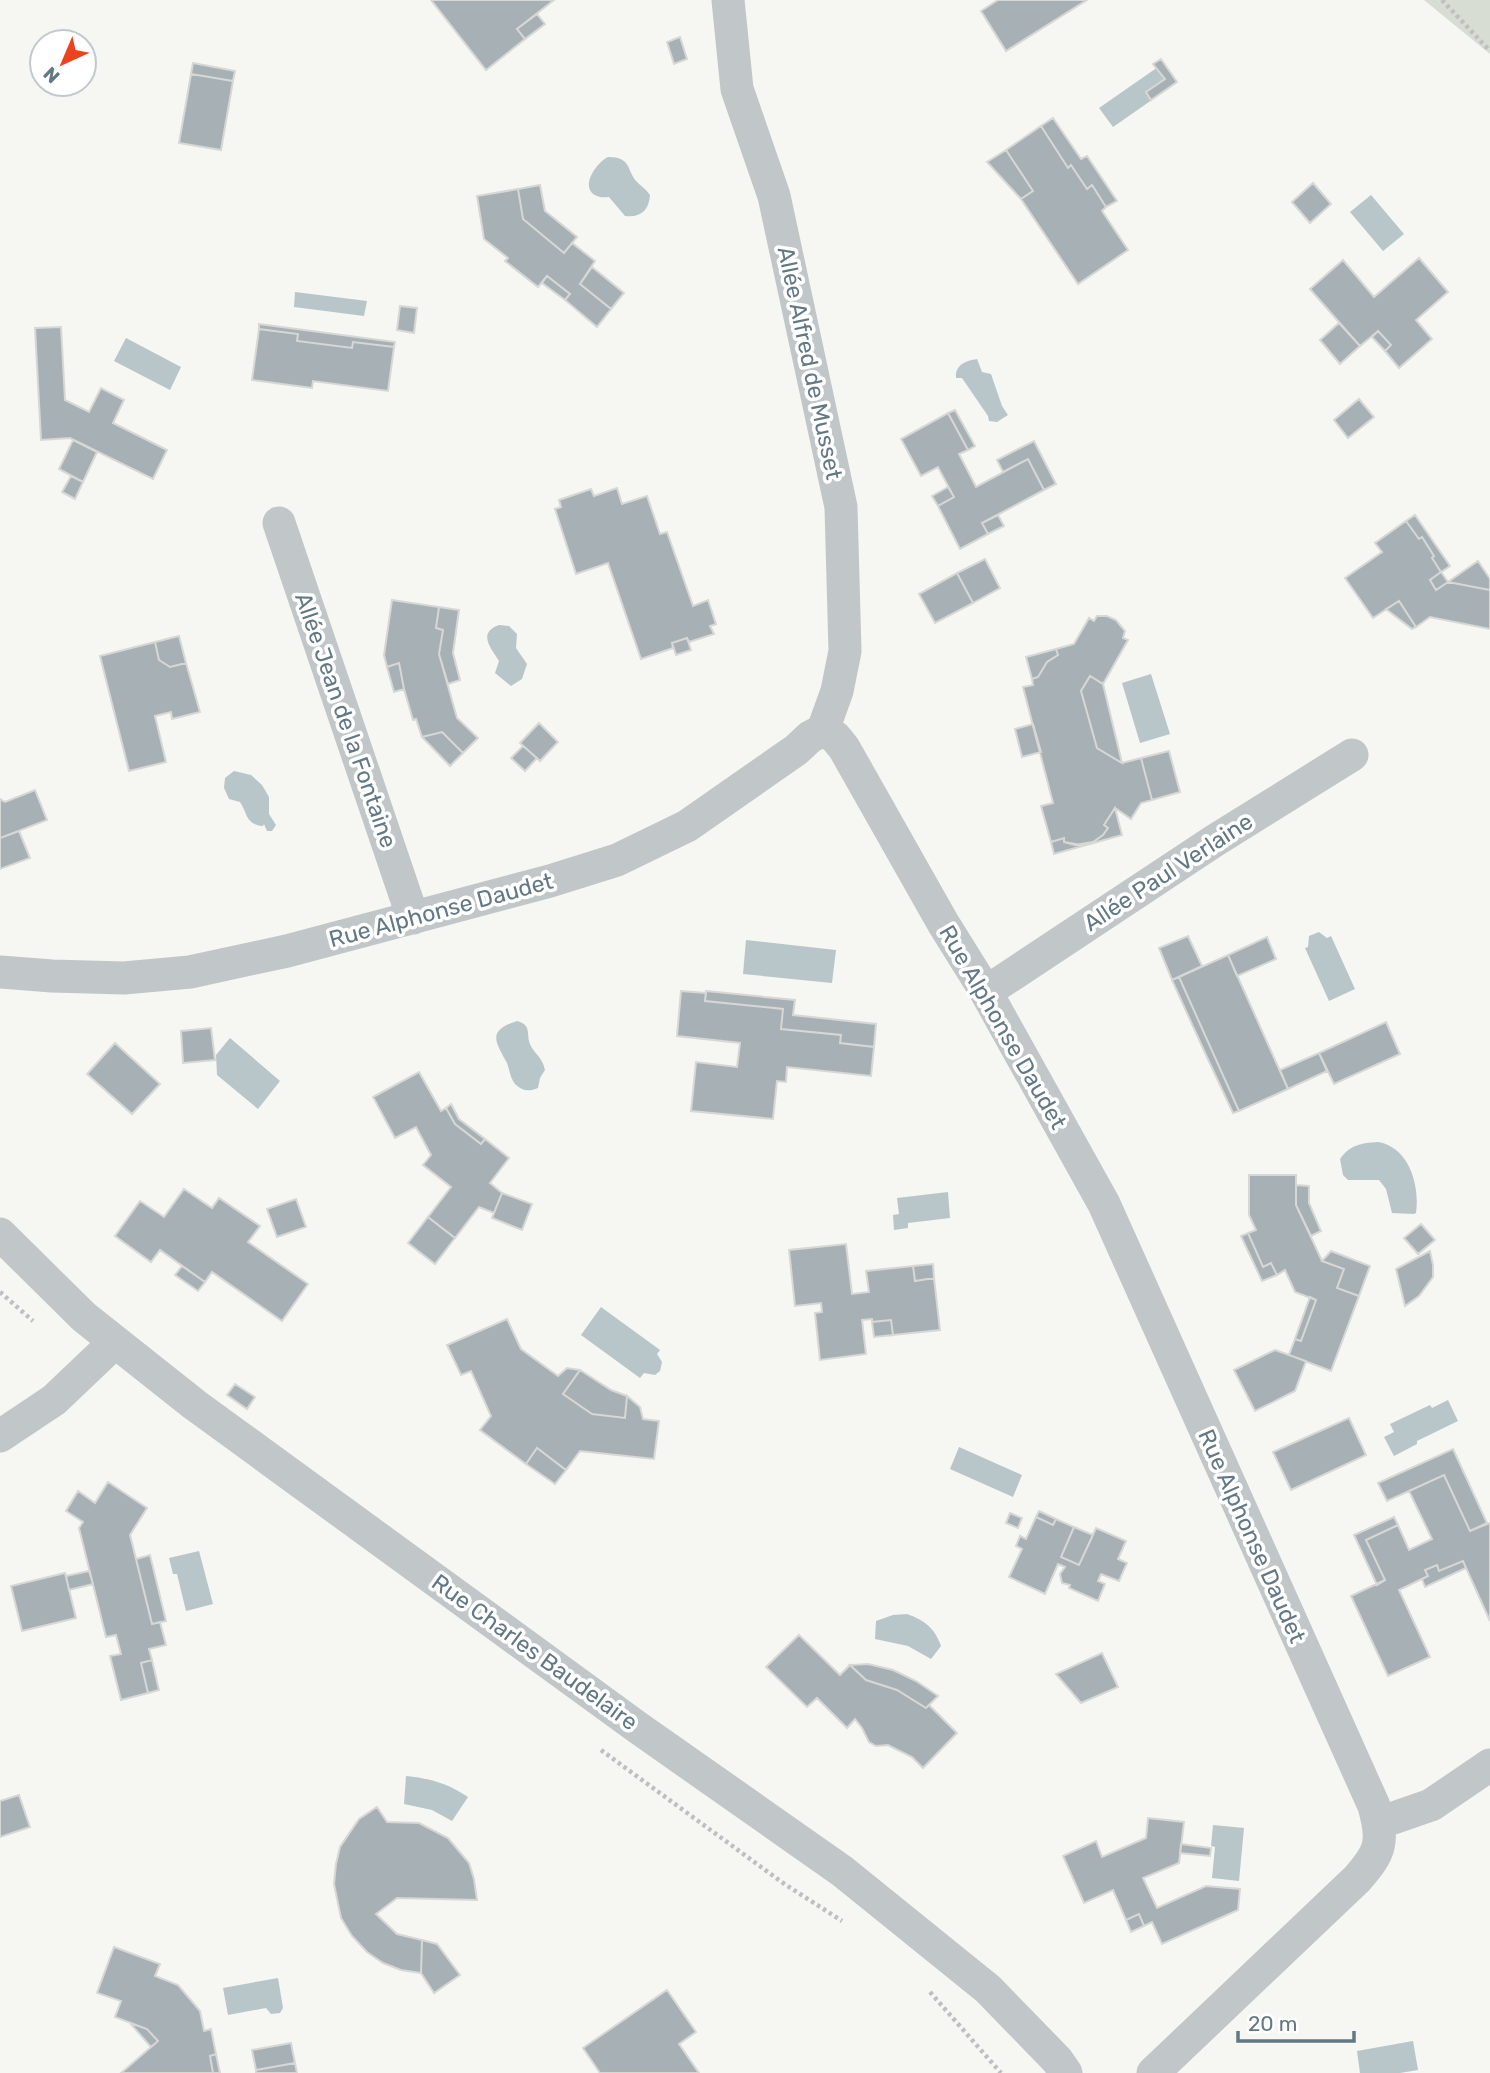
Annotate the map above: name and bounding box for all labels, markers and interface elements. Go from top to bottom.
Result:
north arrow [28,28,98,98]
text: N [39,62,64,88]
street label: Allée Alfred de Musset [772,244,848,482]
street label: Allée Jean de la Fontaine [289,589,403,851]
street label: Allée Paul Verlaine [1078,807,1258,937]
street label: Rue Alphonse Daudet [326,867,556,953]
street label: Rue Alphonse Daudet [933,920,1073,1134]
street label: Rue Alphonse Daudet [1192,1425,1312,1647]
street label: Rue Charles Baudelaire [427,1568,643,1736]
scale bar [1238,2000,1354,2044]
text: 20 m [1248,2011,1297,2036]

